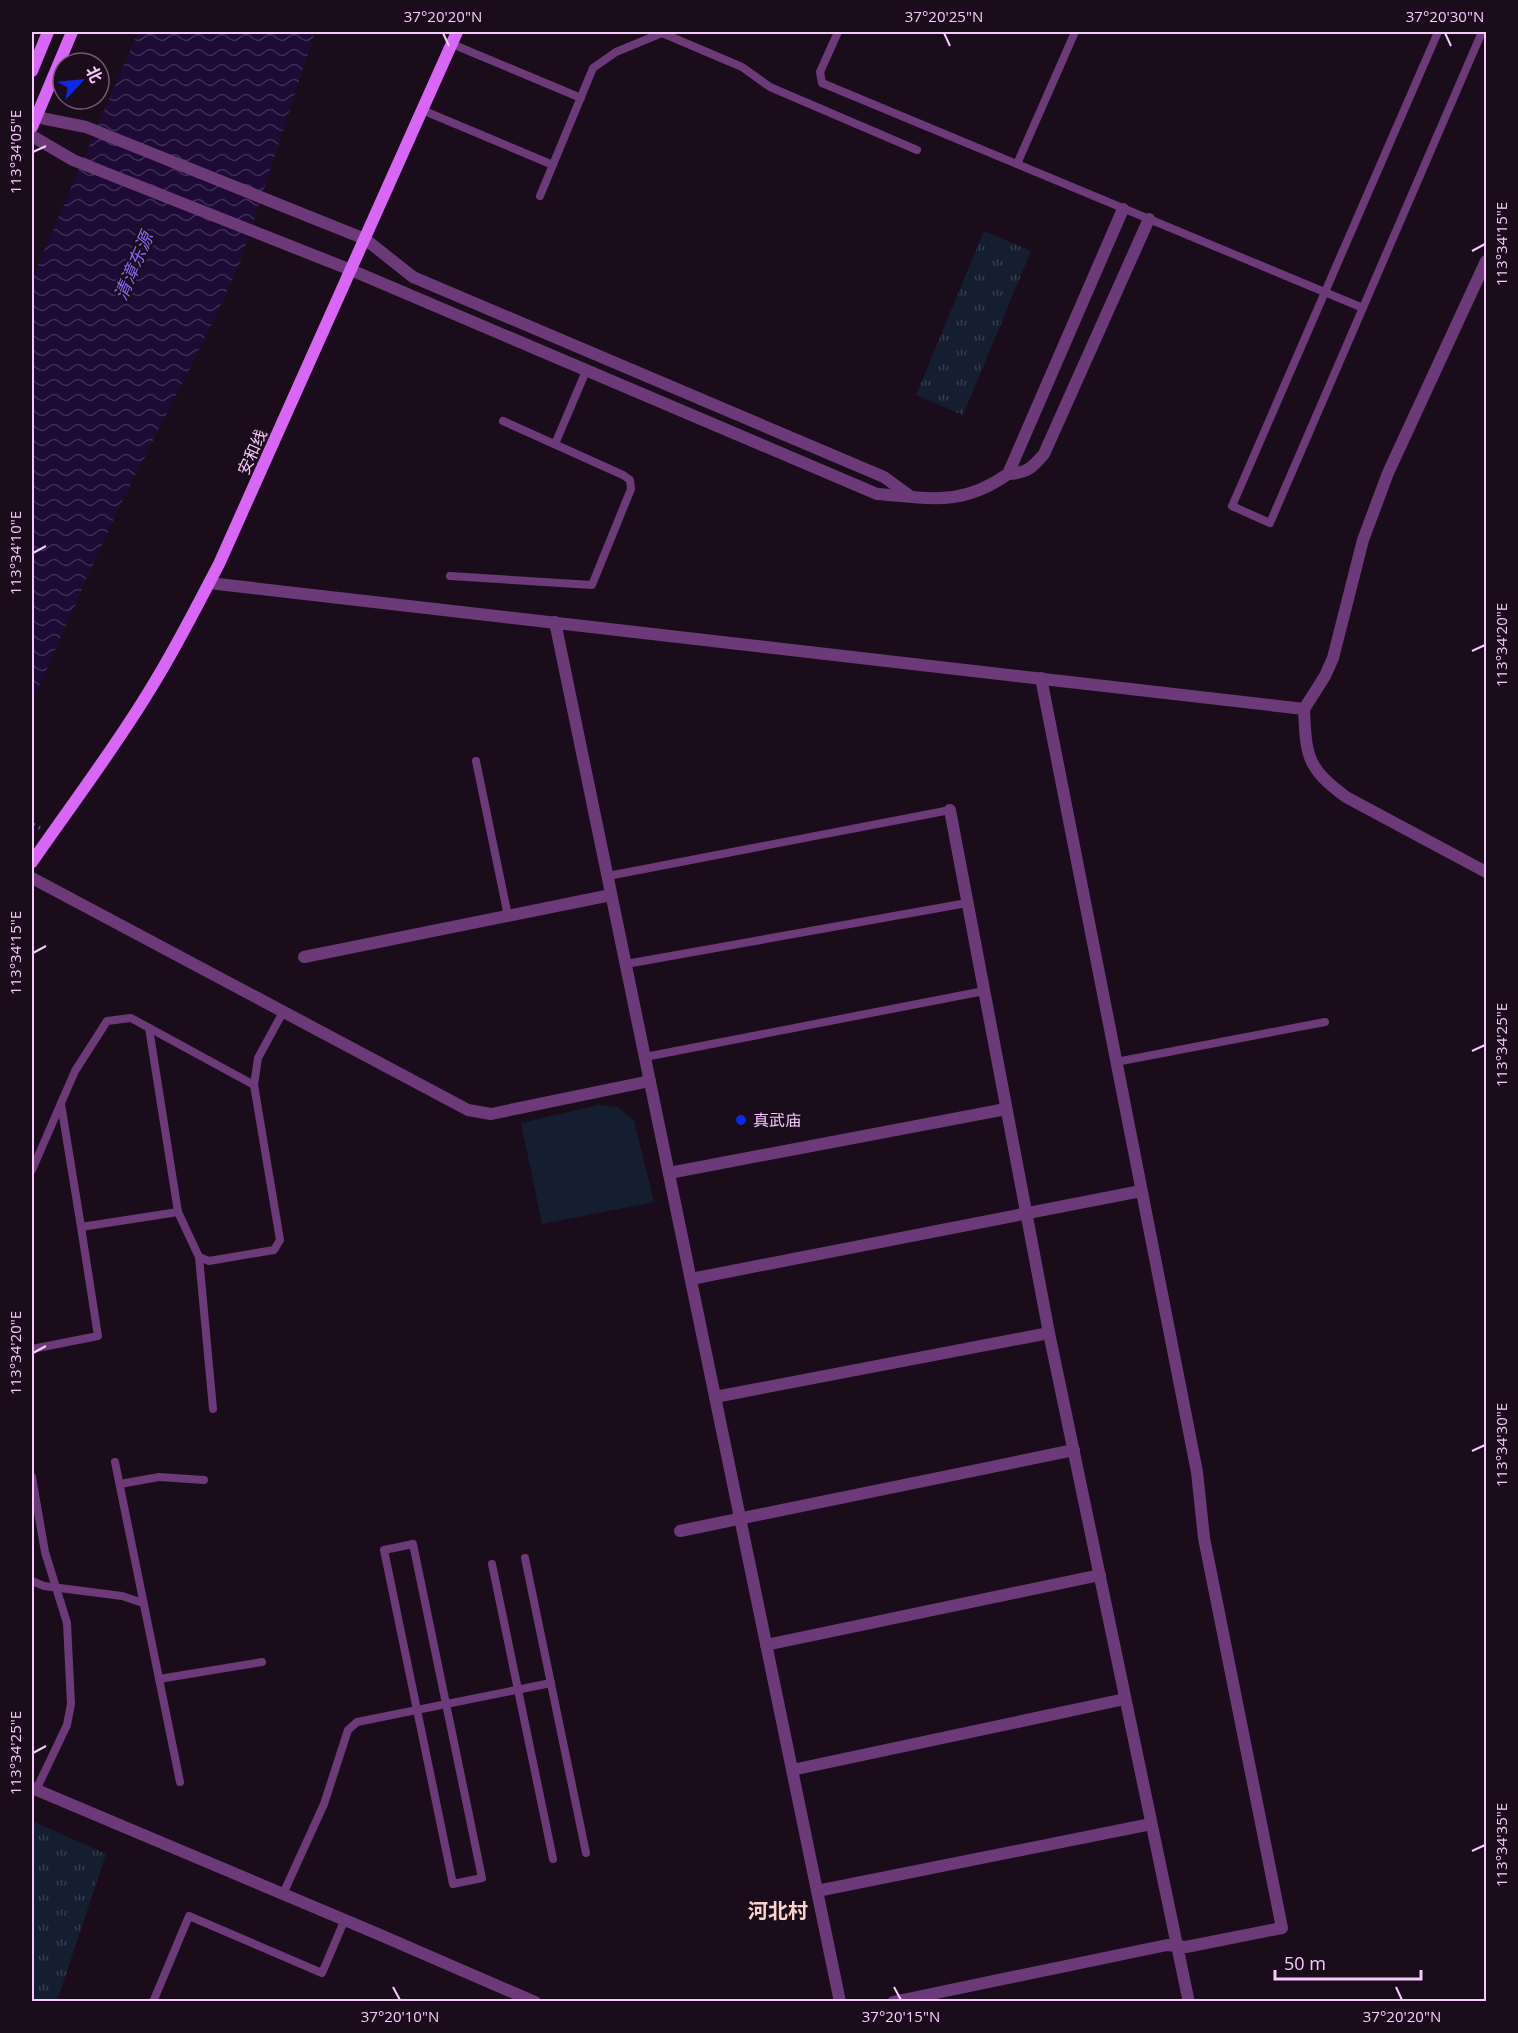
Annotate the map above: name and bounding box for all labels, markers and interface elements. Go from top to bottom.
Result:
text: 37°20'20"N [404,6,482,26]
text: 37°20'25"N [905,6,983,26]
text: 37°20'30"N [1406,6,1484,26]
north arrow [51,51,111,111]
text: 北 [81,62,108,86]
text: 113°34'05"E [5,110,25,194]
text: 113°34'15"E [1491,202,1511,286]
water label: 清漳东源 [108,225,159,304]
street label: 安和线 [232,426,272,478]
text: 113°34'10"E [5,511,25,595]
text: 113°34'20"E [1491,603,1511,687]
text: 113°34'15"E [5,911,25,995]
text: 113°34'25"E [1491,1003,1511,1087]
place label: 真武庙 [753,1109,801,1131]
marker: 真武庙 [734,1113,748,1127]
text: 113°34'20"E [5,1311,25,1395]
text: 113°34'30"E [1491,1403,1511,1487]
text: 113°34'25"E [5,1711,25,1795]
text: 113°34'35"E [1491,1803,1511,1887]
district label: 河北村 [748,1897,808,1924]
scale bar [1275,1943,1420,1981]
text: 50 m [1284,1951,1326,1975]
text: 37°20'10"N [361,2006,439,2026]
text: 37°20'15"N [862,2006,940,2026]
text: 37°20'20"N [1363,2006,1441,2026]

